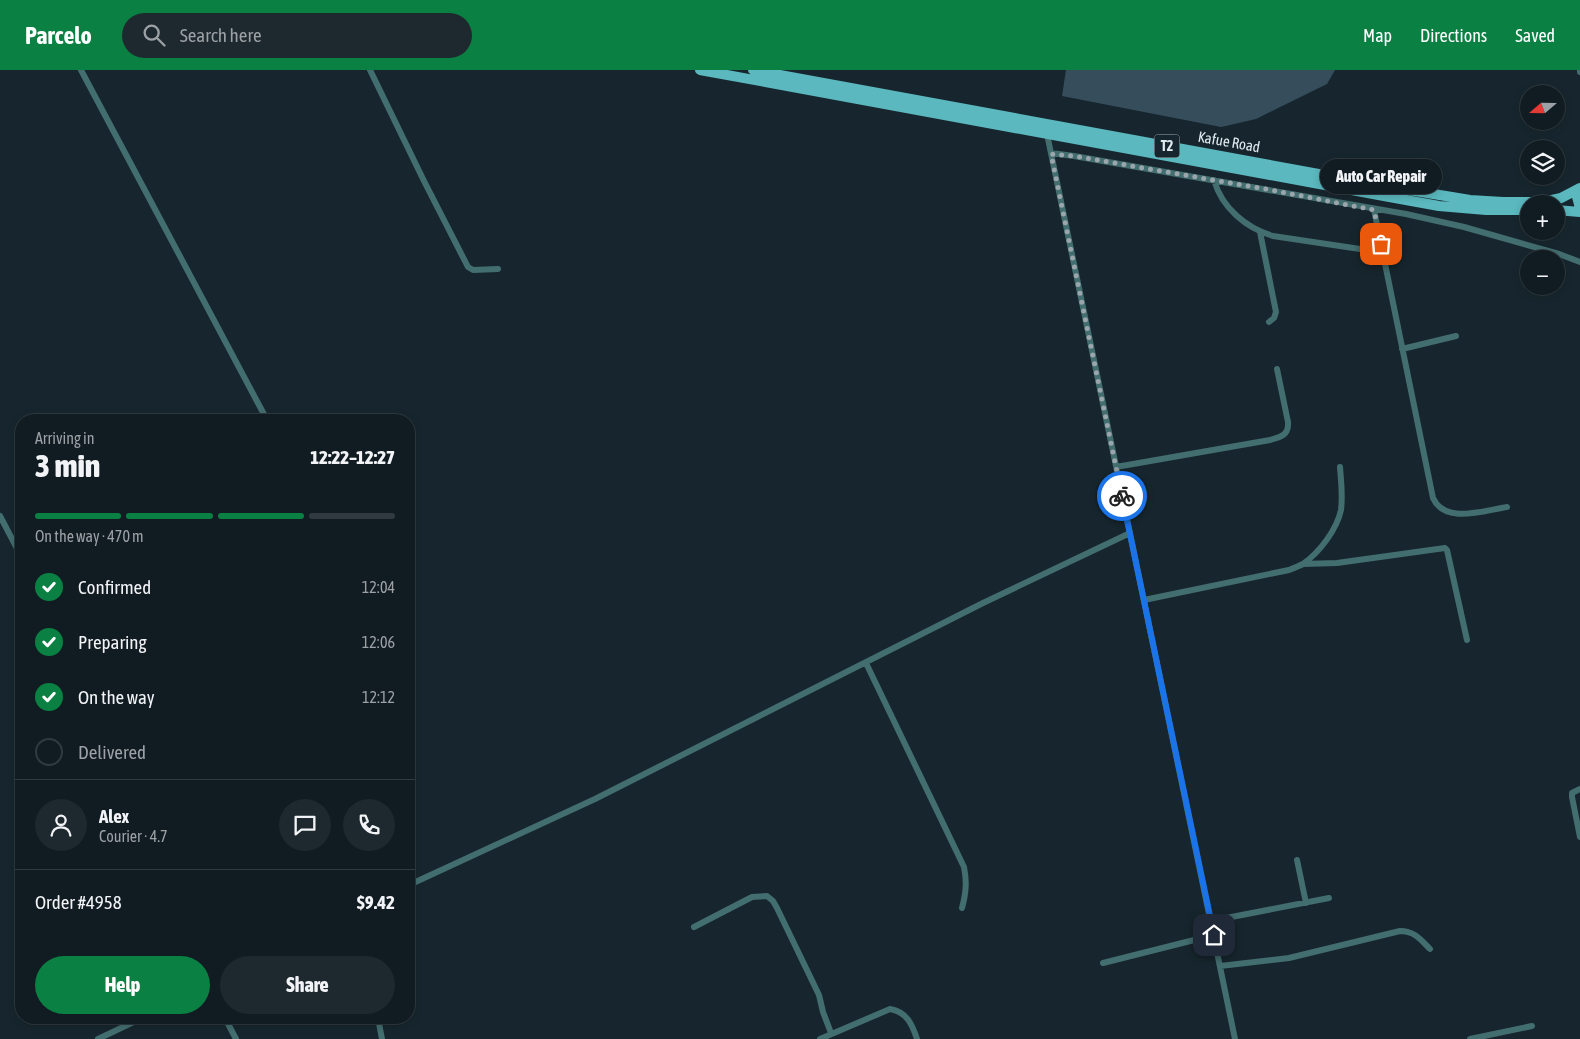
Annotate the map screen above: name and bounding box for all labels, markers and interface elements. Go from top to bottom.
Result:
search box [122,13,472,58]
icon: search [140,21,168,49]
text: Parcelo [25,22,92,49]
text: Search here [180,24,262,46]
text: Map [1363,25,1392,46]
text: Directions [1420,25,1487,46]
text: Saved [1515,25,1555,46]
north arrow [1520,85,1565,130]
map controls [1520,85,1565,295]
street label: Kafue Road [1197,128,1262,155]
road number: T2 [1154,134,1180,158]
button: layers [1520,140,1565,185]
callout: Auto Car Repair [1320,159,1442,194]
text: Auto Car Repair [1336,167,1426,185]
button: + [1520,195,1565,240]
pin [1360,223,1402,265]
icon: bag [1367,230,1395,258]
button: − [1520,250,1565,295]
text: Arriving in [35,429,95,447]
text: 12:22–12:27 [310,446,395,468]
text: 3 min [35,447,100,484]
courier [1097,471,1147,521]
icon: bike [1108,482,1136,510]
text: On the way · 470 m [35,527,144,545]
icon: check [35,573,63,601]
text: Confirmed [78,576,151,598]
text: 12:04 [362,578,395,596]
icon: check [35,628,63,656]
text: Preparing [78,631,147,653]
text: 12:06 [362,633,395,651]
icon: check [35,683,63,711]
text: On the way [78,686,155,708]
text: 12:12 [362,688,395,706]
text: Delivered [78,741,146,763]
button: person [35,799,87,851]
button: chat [279,799,331,851]
button: phone [343,799,395,851]
text: Alex [99,805,129,827]
text: Courier · 4.7 [99,827,168,845]
text: Order #4958 [35,891,122,913]
text: $9.42 [357,891,395,913]
pin [1193,914,1235,956]
icon: home [1200,921,1228,949]
button: Help [35,956,210,1014]
button: Share [220,956,395,1014]

